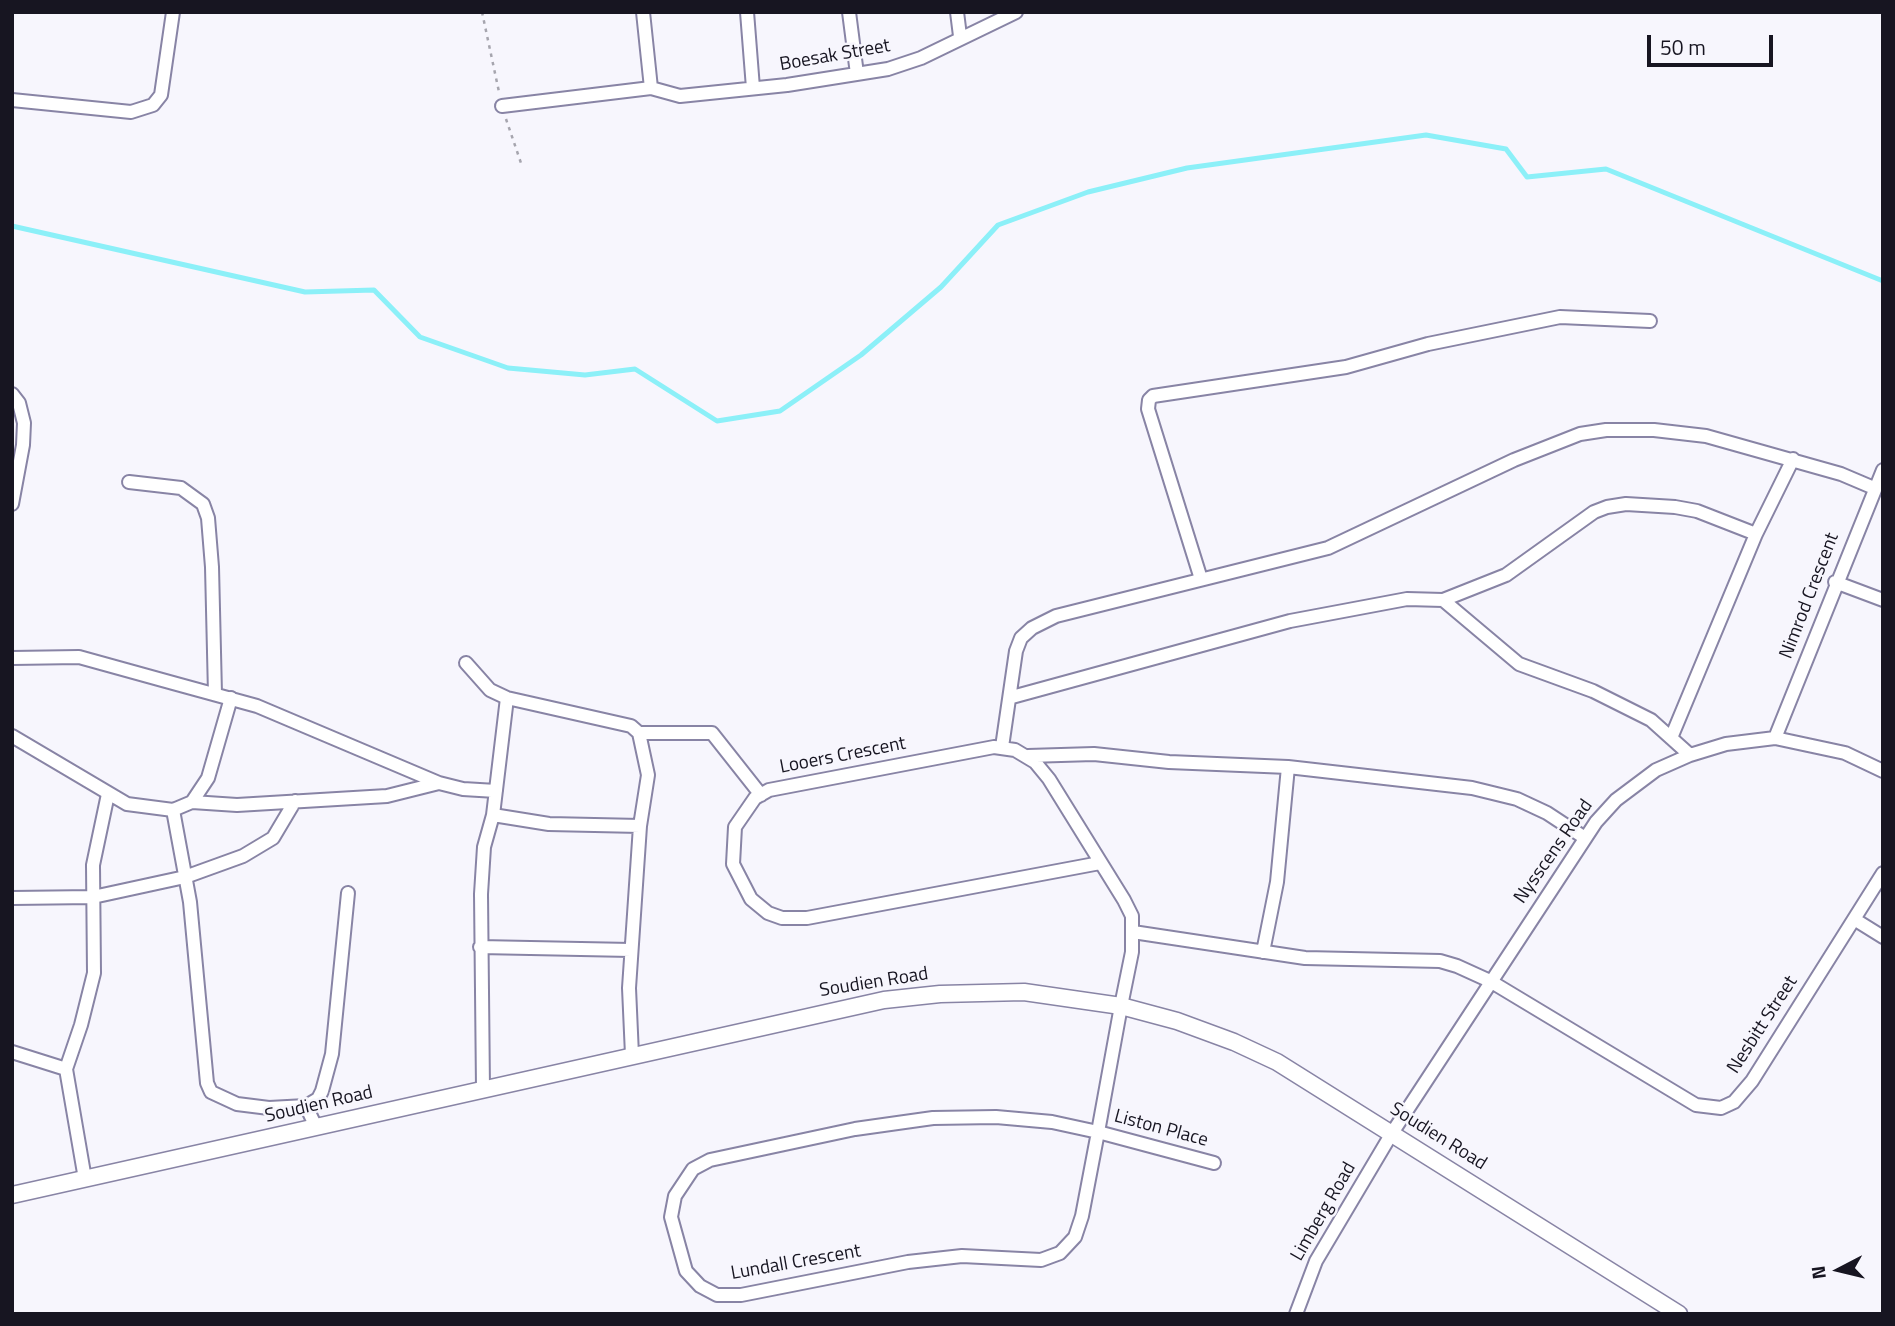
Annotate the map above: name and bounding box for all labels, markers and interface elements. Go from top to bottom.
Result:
scale bar [1650,21,1776,65]
text: 50 m [1660,31,1706,63]
street label: Boesak Street [778,35,892,77]
street label: Nimrod Crescent [1775,530,1845,662]
street label: Looers Crescent [778,733,908,779]
street label: Nysscens Road [1510,796,1598,908]
street label: Soudien Road [818,963,930,1003]
street label: Nesbitt Street [1723,972,1803,1078]
street label: Soudien Road [263,1082,375,1128]
street label: Soudien Road [1385,1098,1491,1176]
street label: Liston Place [1112,1106,1210,1152]
street label: Limberg Road [1287,1159,1361,1265]
north arrow [1804,1235,1874,1305]
street label: Lundall Crescent [729,1240,863,1286]
text: N [1802,1264,1833,1281]

